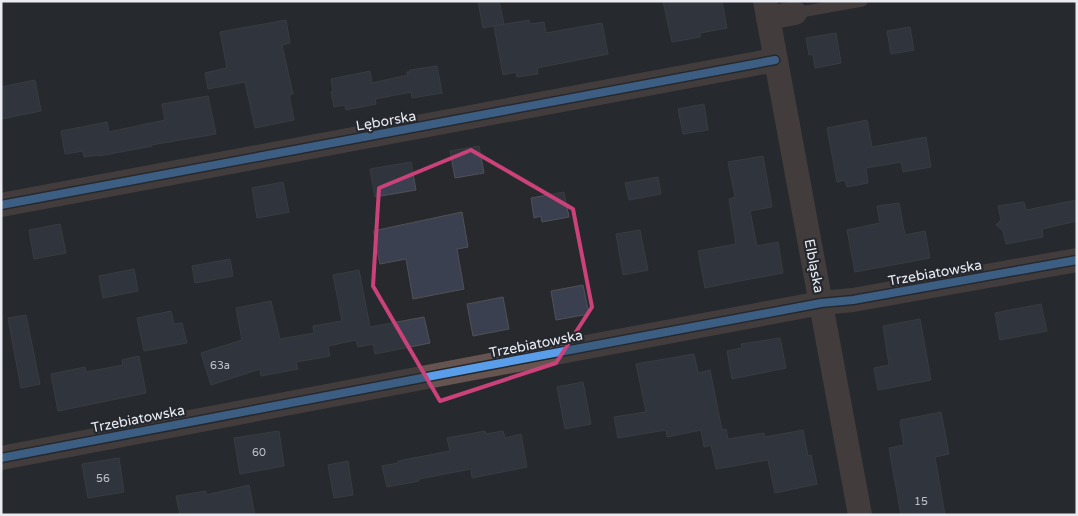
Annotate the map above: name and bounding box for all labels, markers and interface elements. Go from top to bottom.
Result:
street label: Lęborska [355,107,417,135]
street label: Elbląska [800,238,828,294]
street label: Trzebiatowska [887,256,983,290]
street label: Trzebiatowska [488,327,584,361]
house number: 63a [210,359,230,372]
street label: Trzebiatowska [90,402,186,436]
house number: 60 [252,446,266,459]
house number: 56 [96,472,110,485]
house number: 15 [914,495,928,508]

